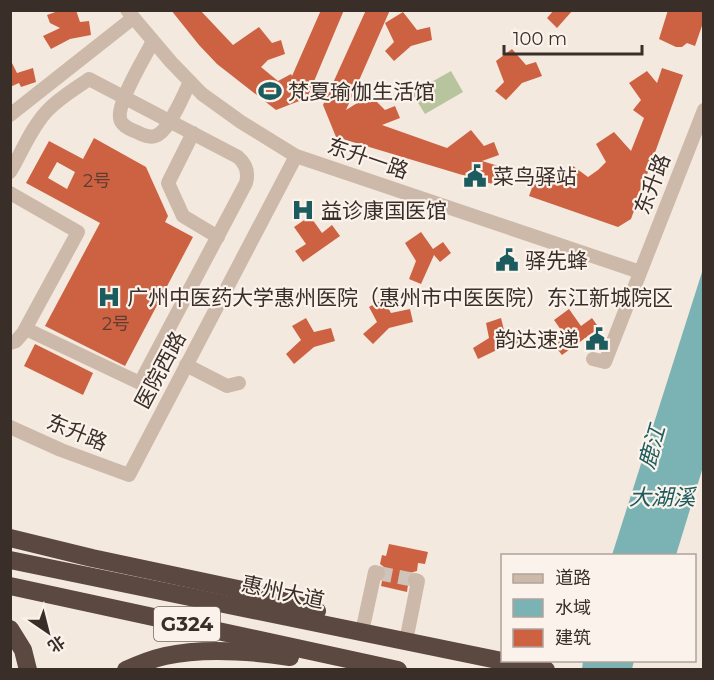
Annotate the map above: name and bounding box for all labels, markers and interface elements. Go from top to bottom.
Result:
scale bar [504,18,642,56]
text: 100 m [513,28,567,50]
sports icon: 梵夏瑜伽生活馆 [257,78,283,104]
place label: 梵夏瑜伽生活馆 [288,79,435,104]
street label: 东升一路 [324,133,412,183]
street label: 东升路 [629,150,675,218]
public building icon: 菜鸟驿站 [462,163,488,189]
place label: 菜鸟驿站 [493,164,577,189]
house number: 2号 [83,170,111,192]
hospital icon: 益诊康国医馆 [290,197,316,223]
place label: 益诊康国医馆 [321,198,447,223]
public building icon: 驿先蜂 [494,247,520,273]
place label: 驿先蜂 [525,248,588,273]
hospital icon: 广州中医药大学惠州医院（惠州市中医医院）东江新城院区 [96,284,122,310]
place label: 广州中医药大学惠州医院（惠州市中医医院）东江新城院区 [127,285,673,310]
house number: 2号 [102,313,130,335]
public building icon: 韵达速递 [584,326,610,352]
street label: 医院西路 [129,327,191,413]
place label: 韵达速递 [495,327,579,352]
street label: 东升路 [43,409,111,455]
water label: 鹿江 [633,420,672,472]
water label: 大湖溪 [629,484,697,511]
legend [501,554,696,662]
text: 道路 [555,567,591,589]
street label: 惠州大道 [239,571,327,613]
text: 水域 [555,597,591,619]
north arrow [18,602,78,662]
road number: G324 [154,607,220,641]
text: 建筑 [555,627,591,649]
text: 北 [44,632,68,656]

